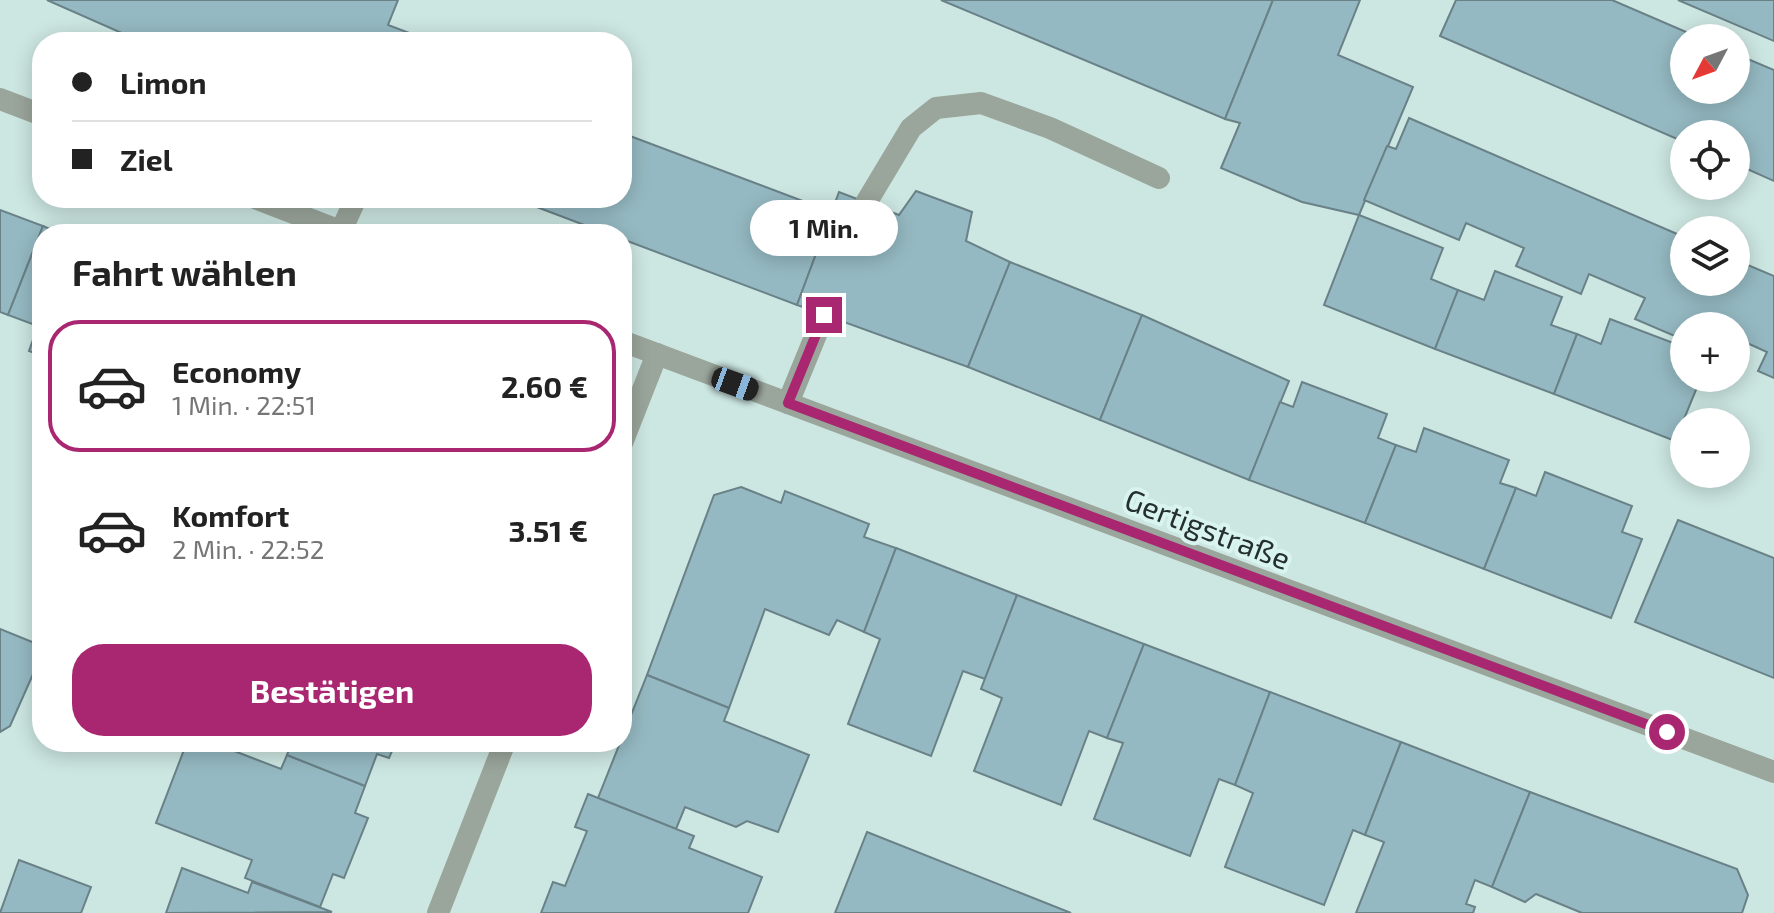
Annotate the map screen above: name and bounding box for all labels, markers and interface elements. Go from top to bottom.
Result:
north arrow [1670,24,1750,104]
map controls [1670,24,1750,488]
text: Limon [120,64,207,100]
button: locate [1670,120,1750,200]
text: Ziel [120,141,173,177]
callout: 1 Min. [750,199,898,255]
text: 1 Min. [789,212,859,243]
button: layers [1670,216,1750,296]
text: Fahrt wählen [72,250,297,293]
route end [806,297,842,333]
button: + [1670,312,1750,392]
icon: car [76,350,148,422]
text: Economy [172,353,301,389]
car [708,365,762,403]
text: 2.60 € [501,368,588,404]
text: 1 Min. · 22:51 [172,389,316,420]
button: − [1670,408,1750,488]
street label: Gertigstraße [1120,480,1296,576]
icon: car [76,494,148,566]
text: Komfort [172,497,289,533]
text: 3.51 € [508,512,588,548]
text: 2 Min. · 22:52 [172,533,324,564]
button: Bestätigen [72,644,592,736]
route start [1649,714,1685,750]

